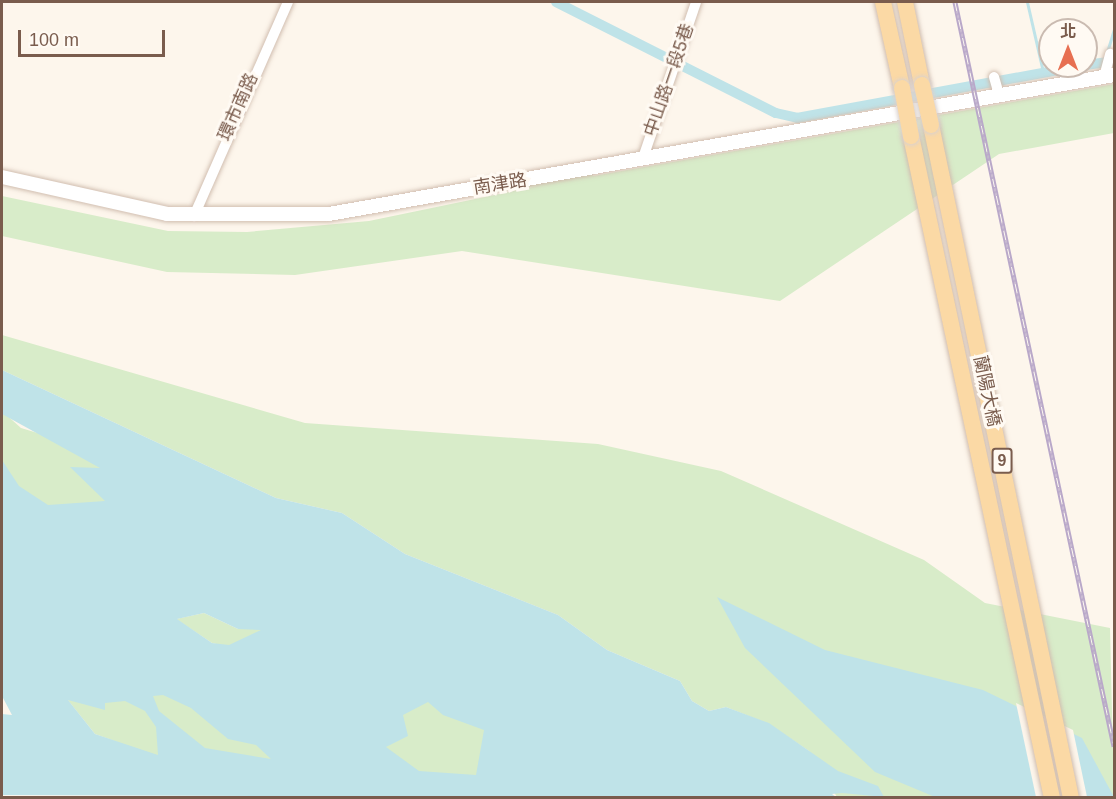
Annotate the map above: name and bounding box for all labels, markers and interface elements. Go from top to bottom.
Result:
scale bar [21,18,168,56]
north arrow [1038,18,1098,78]
street label: 中山路一段5巷 [640,21,698,139]
text: 北 [1060,23,1076,40]
text: 100 m [29,30,79,50]
street label: 環市南路 [213,70,263,144]
street label: 南津路 [472,169,528,199]
street label: 蘭陽大橋 [969,354,1005,428]
road number: 9 [992,448,1012,474]

